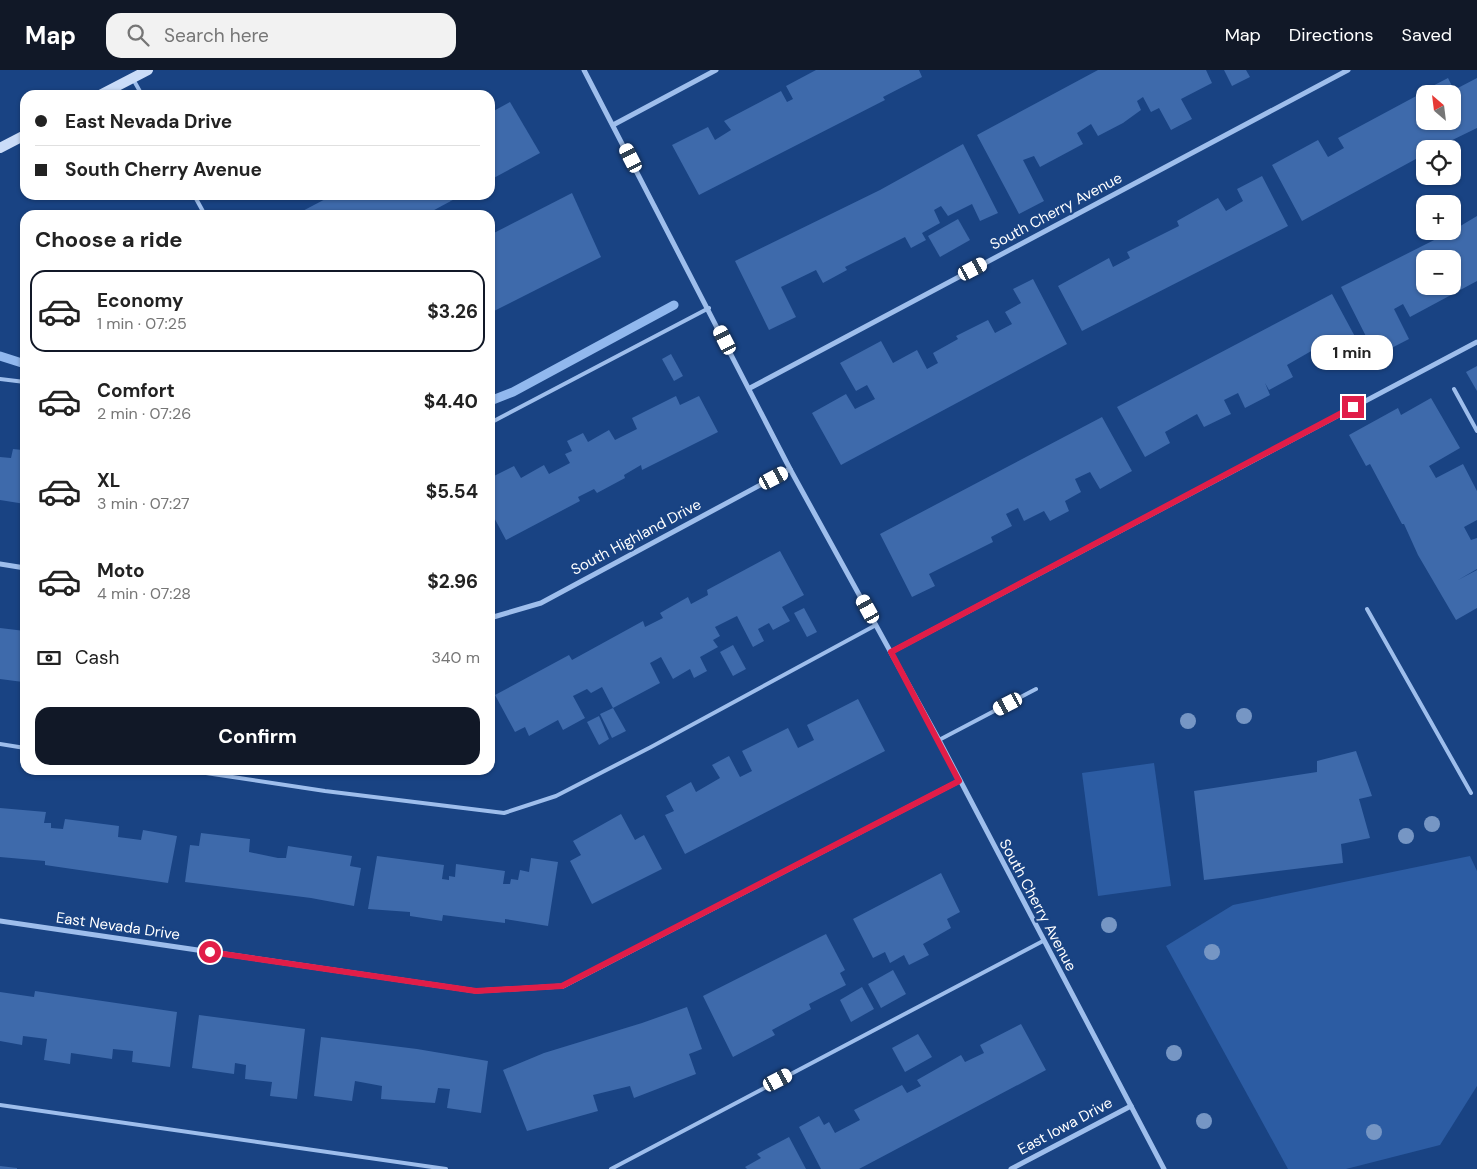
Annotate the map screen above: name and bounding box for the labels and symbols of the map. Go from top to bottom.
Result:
north arrow [1416,85,1461,130]
car [617,141,644,175]
street label: South Cherry Avenue [986,168,1126,254]
car [956,255,989,283]
car [711,323,738,357]
callout: 1 min [1312,334,1394,370]
route end [1342,396,1364,418]
car [757,464,790,492]
street label: South Highland Drive [567,494,705,580]
car [854,592,881,626]
car [991,690,1024,718]
street label: South Cherry Avenue [995,835,1081,975]
street label: East Nevada Drive [55,907,181,945]
route start [199,941,221,963]
car [761,1066,794,1094]
street label: East Iowa Drive [1014,1093,1116,1159]

